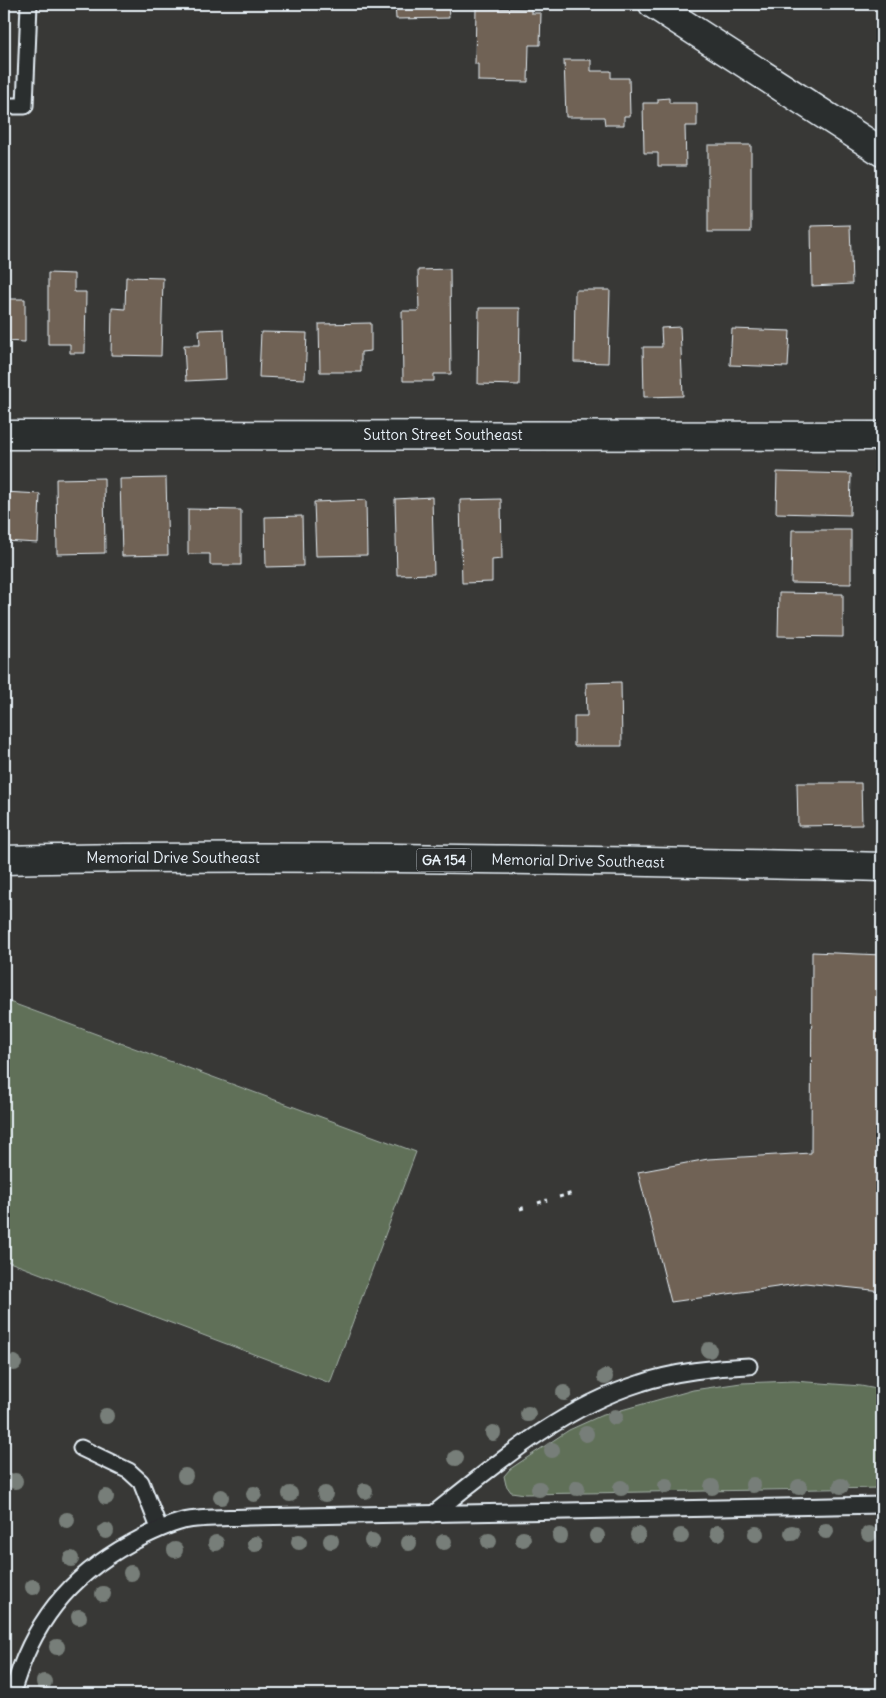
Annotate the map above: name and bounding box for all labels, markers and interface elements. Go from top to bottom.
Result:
street label: Sutton Street Southeast [363,425,523,444]
street label: Memorial Drive Southeast [86,848,260,867]
road number: GA 154 [416,848,472,872]
street label: Memorial Drive Southeast [491,849,665,872]

